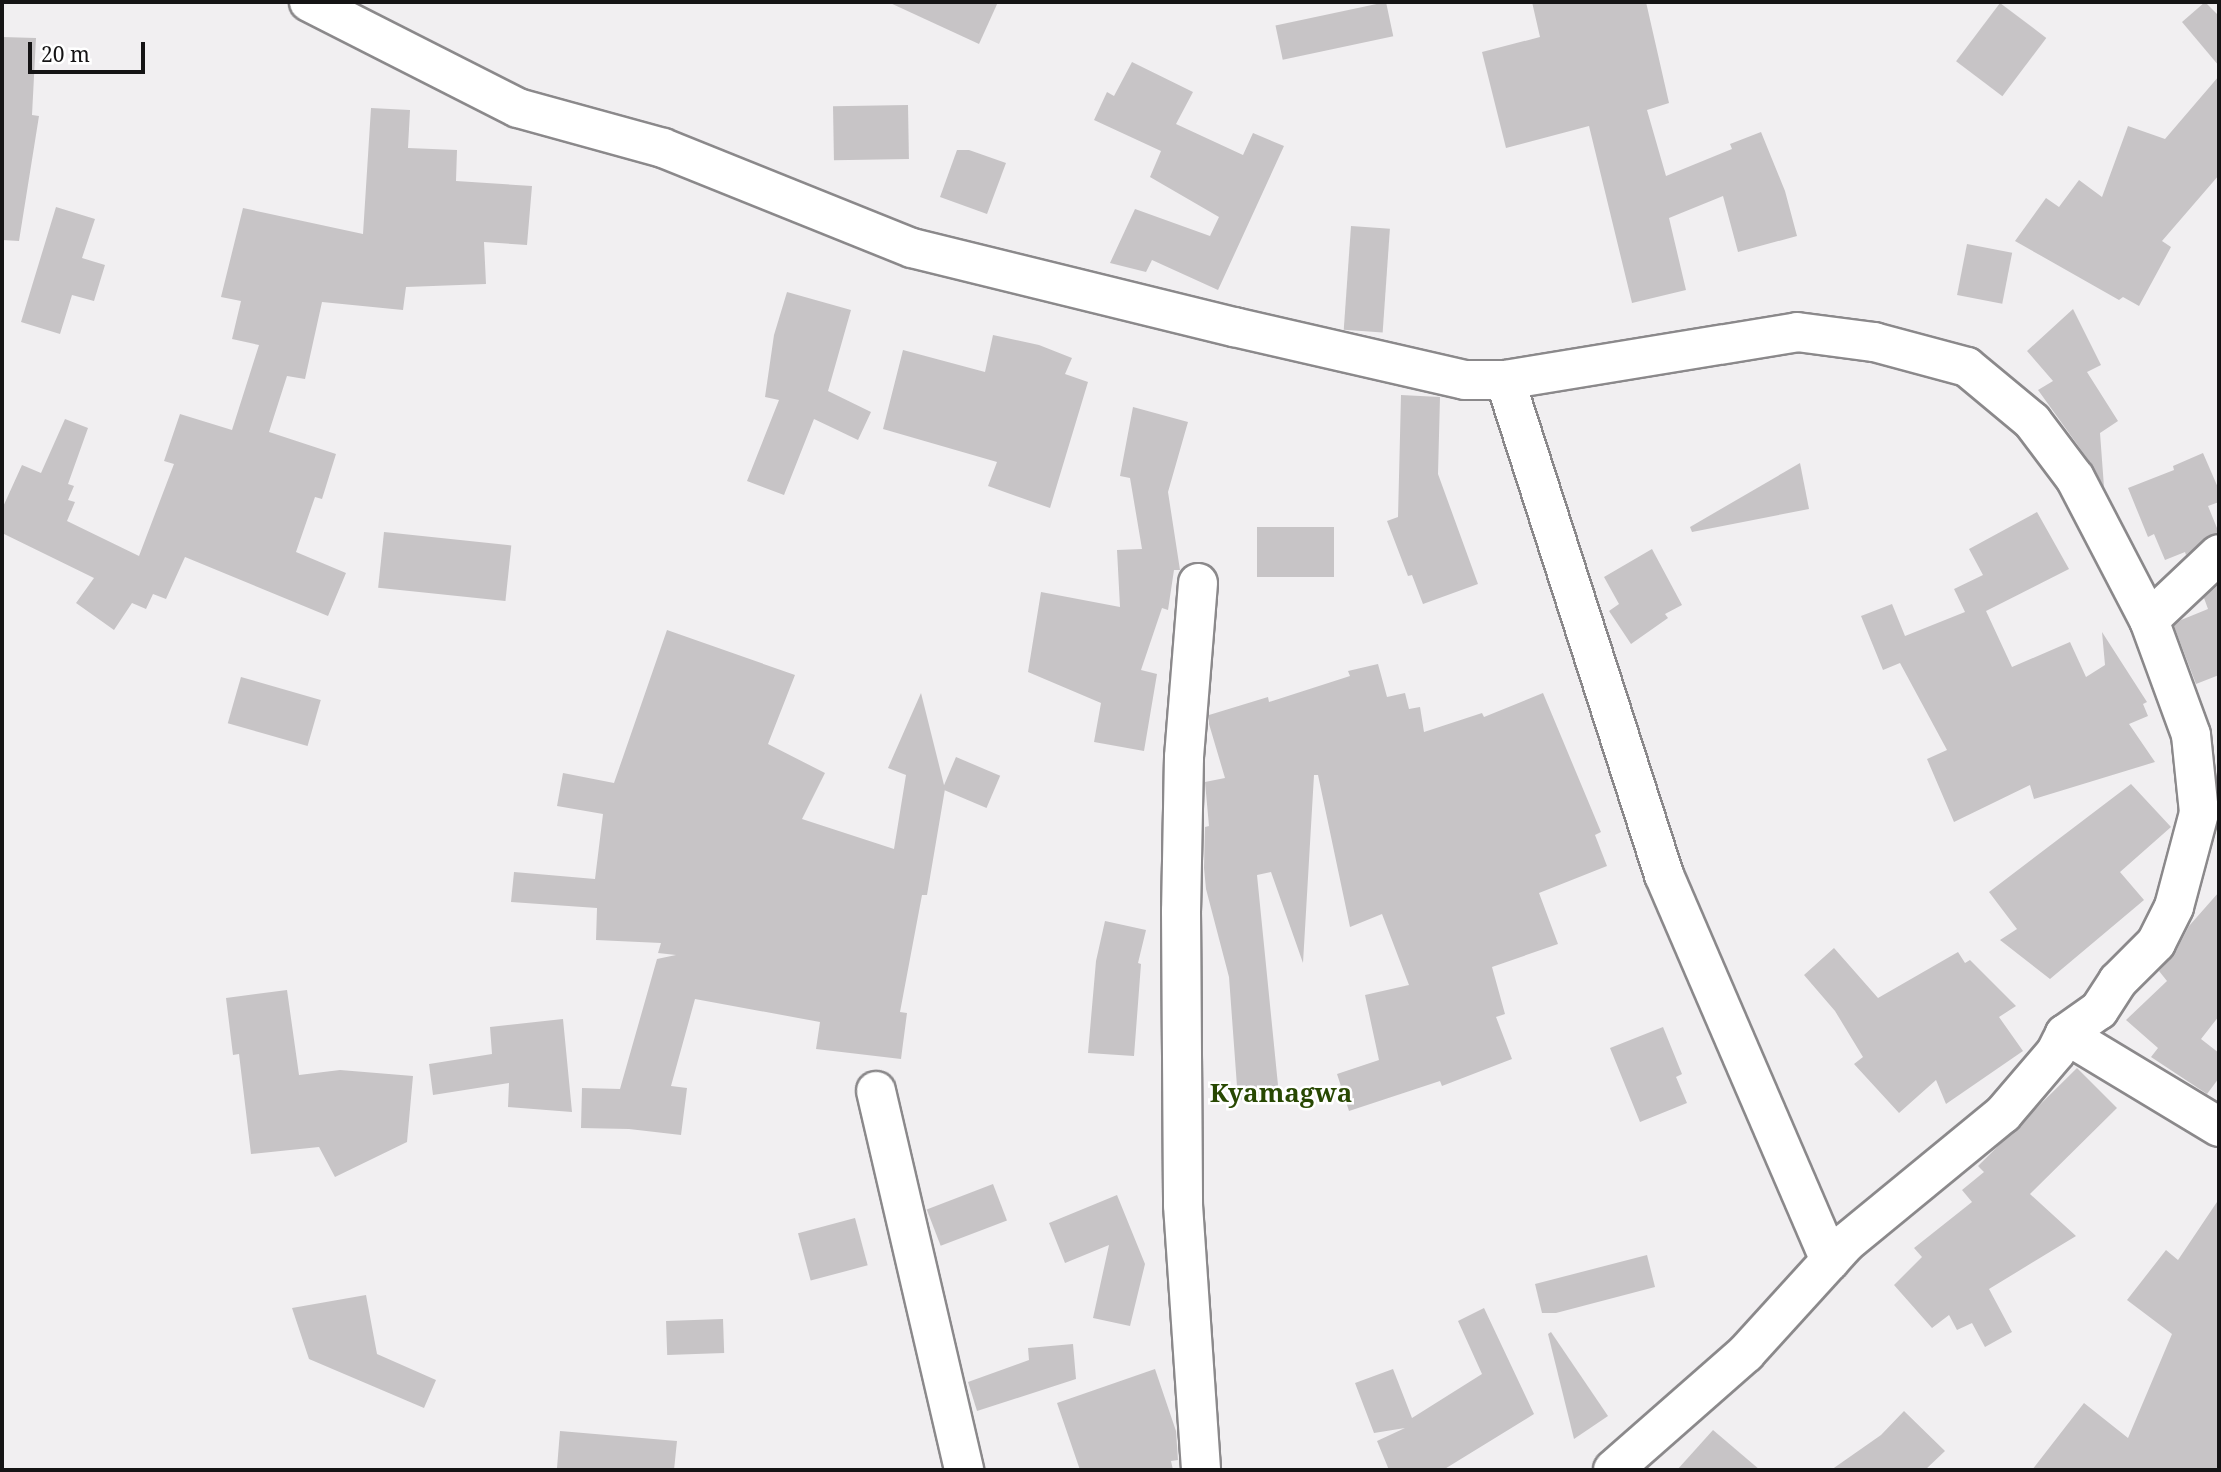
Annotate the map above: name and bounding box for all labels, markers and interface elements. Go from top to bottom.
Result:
scale bar [32,28,149,72]
text: 20 m [41,40,90,68]
district label: Kyamagwa [1210,1077,1352,1109]

